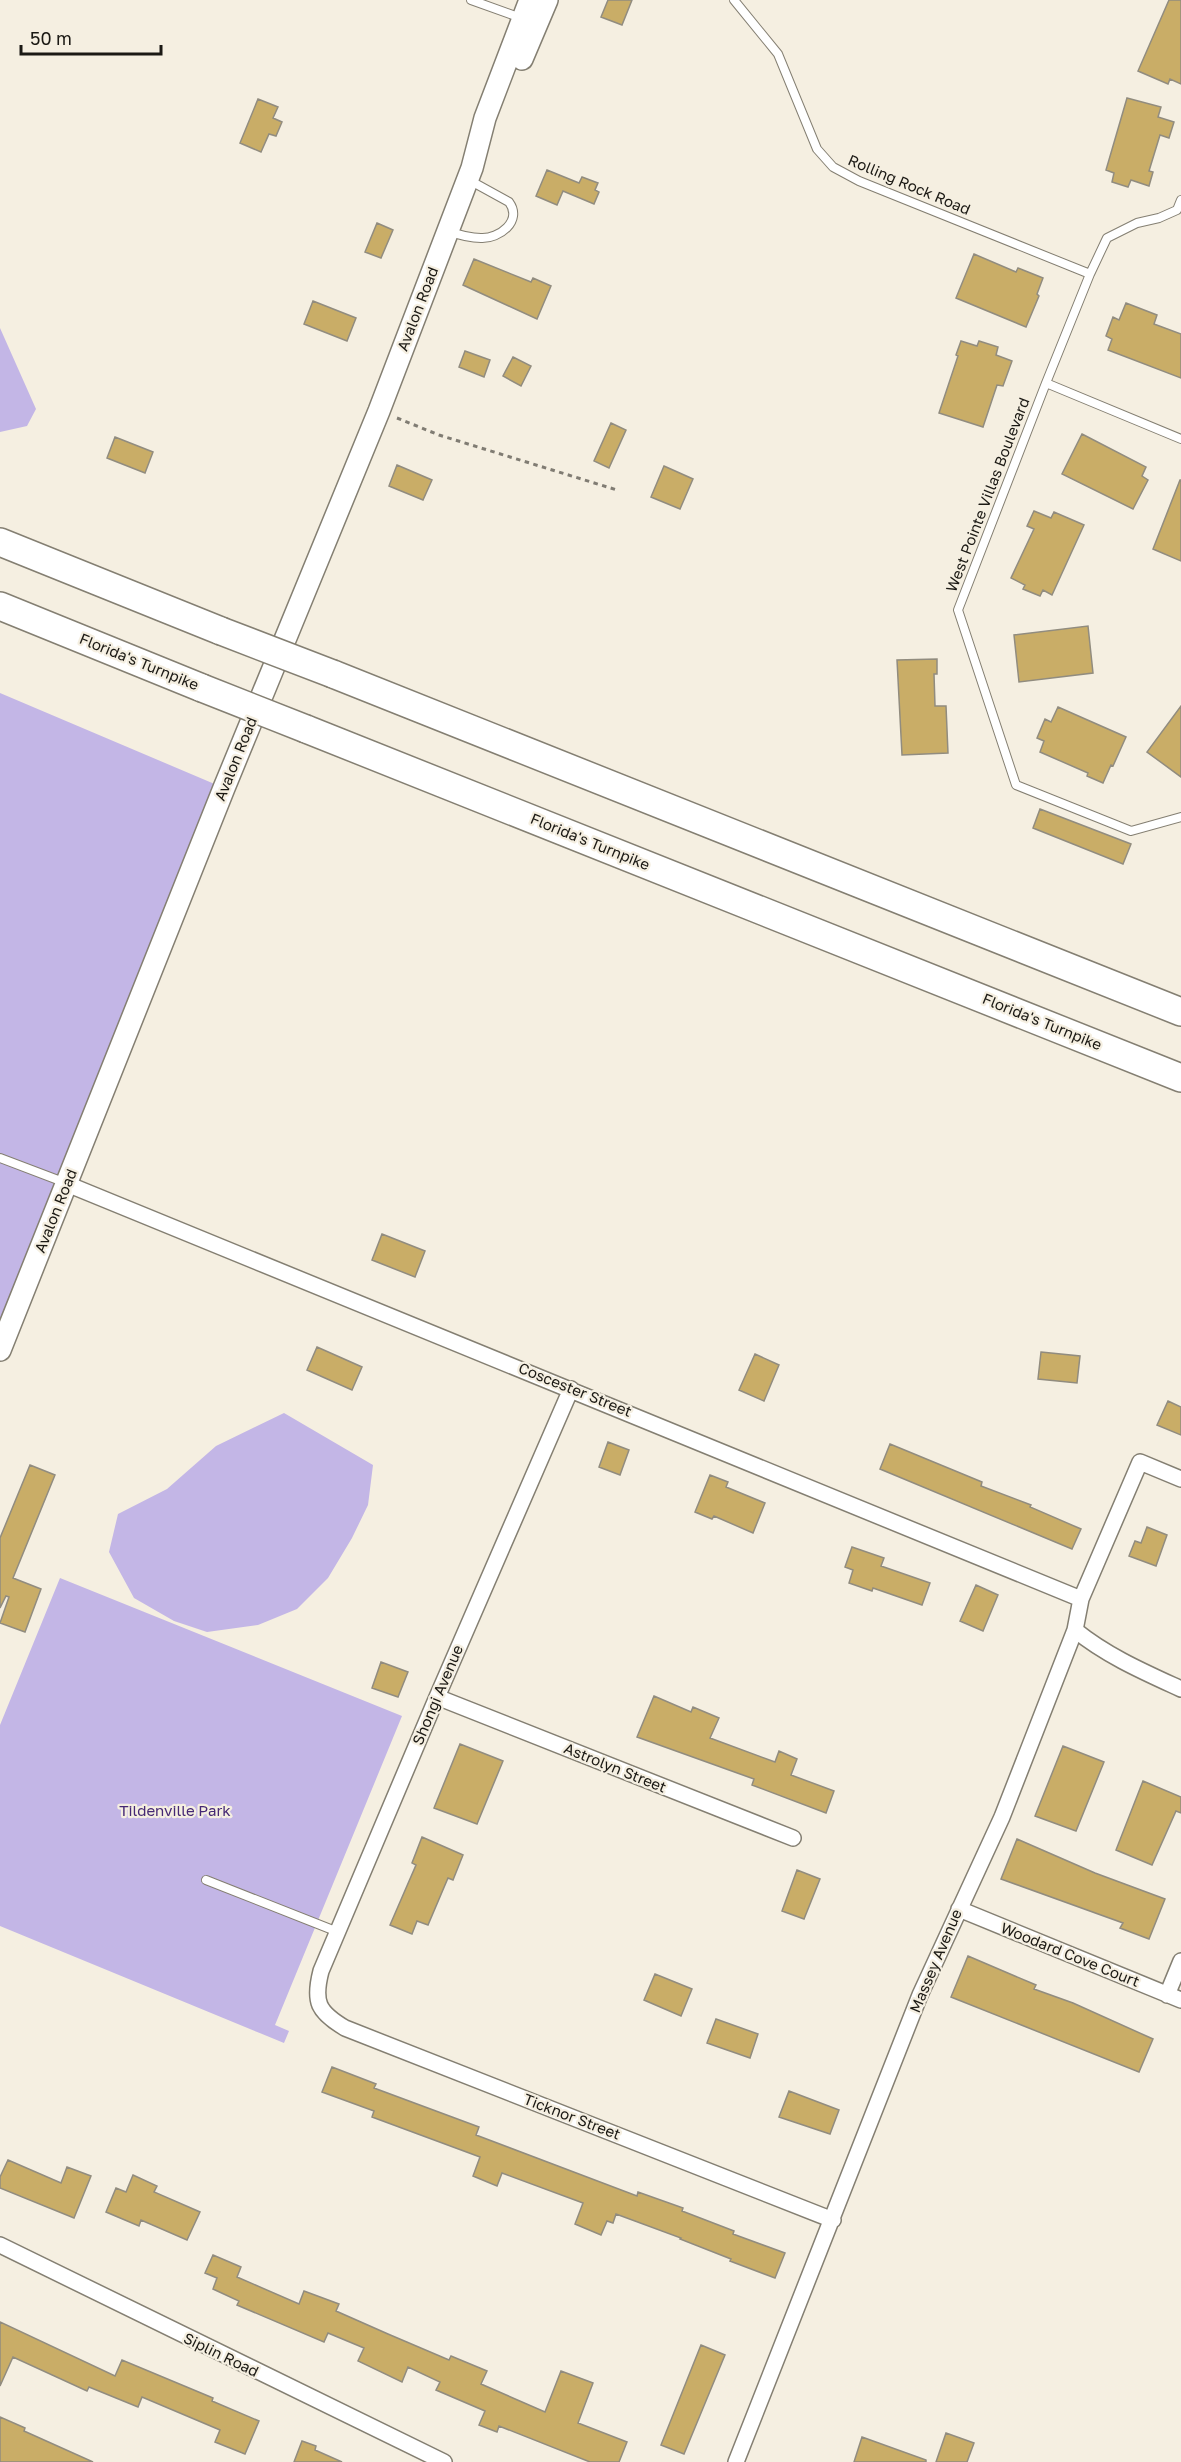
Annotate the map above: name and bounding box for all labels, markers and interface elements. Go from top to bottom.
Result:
scale bar [21,18,160,56]
text: 50 m [30,27,72,49]
street label: Rolling Rock Road [846,150,973,218]
street label: Avalon Road [393,264,441,353]
street label: West Pointe Villas Boulevard [942,395,1033,594]
street label: Florida's Turnpike [77,629,202,693]
street label: Avalon Road [210,714,260,803]
street label: Florida's Turnpike [528,809,653,873]
street label: Florida's Turnpike [980,989,1105,1053]
street label: Avalon Road [30,1166,80,1255]
street label: Coscester Street [516,1358,635,1420]
street label: Shongi Avenue [408,1642,466,1747]
street label: Astrolyn Street [562,1738,669,1796]
park label: Tildenville Park [119,1801,231,1819]
street label: Massey Avenue [905,1906,965,2015]
street label: Woodard Cove Court [998,1918,1142,1990]
street label: Ticknor Street [521,2089,623,2143]
street label: Siplin Road [181,2328,262,2380]

